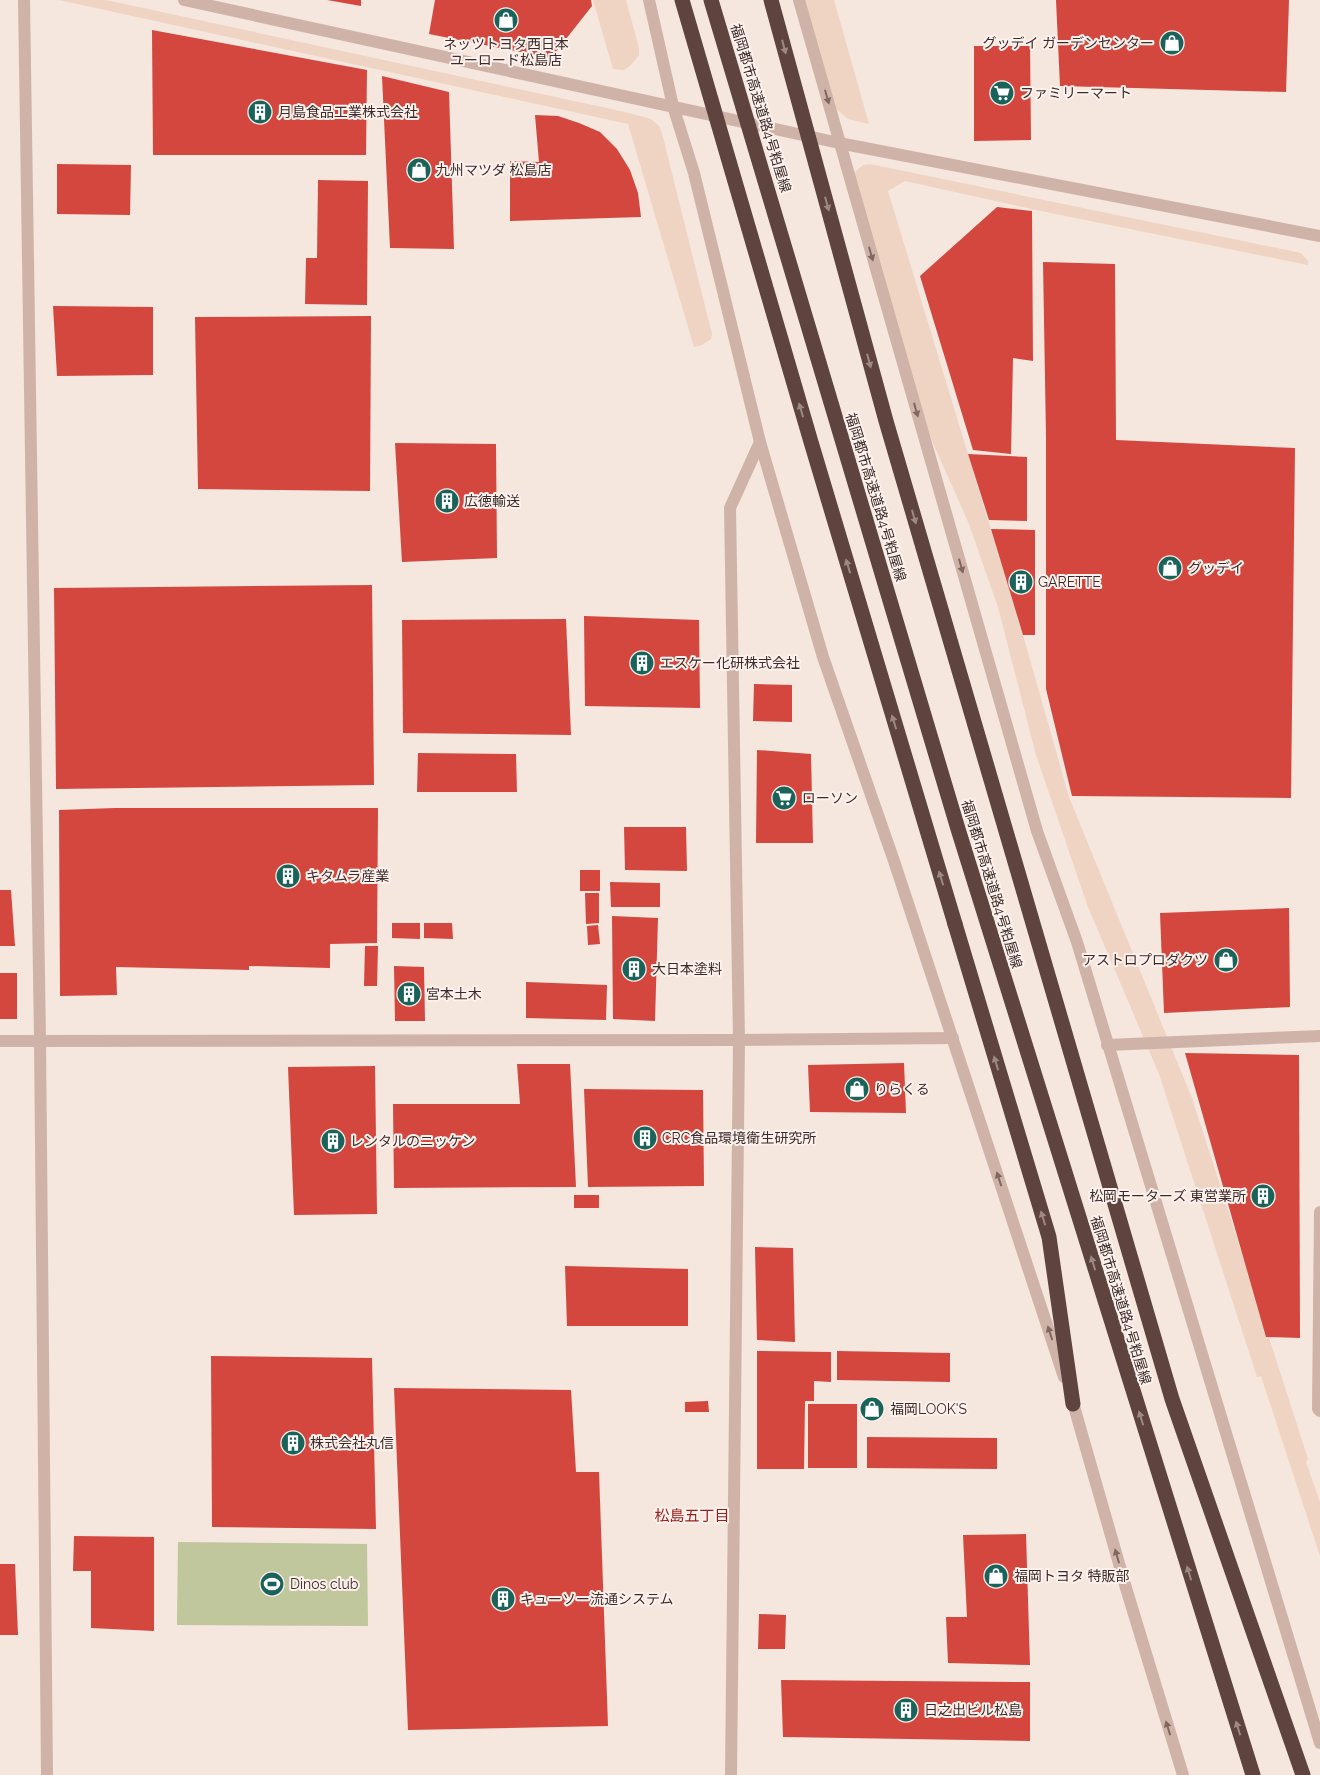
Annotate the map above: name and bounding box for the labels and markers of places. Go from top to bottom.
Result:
shop icon: ネッツトヨタ西日本 ユーロード松島店 [493,7,519,33]
shop icon: グッデイ ガーデンセンター [1159,30,1185,56]
place label: グッデイ ガーデンセンター [982,35,1154,51]
place label: ネッツトヨタ西日本 ユーロード松島店 [443,36,569,68]
supermarket icon: ファミリーマート [989,80,1015,106]
place label: ファミリーマート [1020,85,1132,101]
building icon: 月島食品工業株式会社 [247,99,273,125]
place label: 月島食品工業株式会社 [278,104,418,120]
shop icon: 九州マツダ 松島店 [406,157,432,183]
place label: 九州マツダ 松島店 [436,162,552,178]
building icon: 広徳輸送 [434,488,460,514]
place label: 広徳輸送 [464,493,520,509]
shop icon: グッデイ [1157,555,1183,581]
place label: グッデイ [1188,560,1244,576]
building icon: GARETTE [1008,569,1034,595]
place label: GARETTE [1038,574,1101,590]
building icon: エスケー化研株式会社 [629,650,655,676]
place label: エスケー化研株式会社 [660,655,800,671]
supermarket icon: ローソン [771,785,797,811]
place label: ローソン [802,790,858,806]
building icon: キタムラ産業 [275,863,301,889]
place label: キタムラ産業 [306,868,389,884]
shop icon: アストロプロダクツ [1213,947,1239,973]
place label: アストロプロダクツ [1082,952,1208,968]
building icon: 大日本塗料 [621,956,647,982]
place label: 大日本塗料 [652,961,722,977]
building icon: 宮本土木 [396,981,422,1007]
place label: 宮本土木 [426,986,482,1002]
shop icon: りらくる [844,1076,870,1102]
place label: りらくる [874,1081,930,1097]
building icon: CRC食品環境衛生研究所 [632,1125,658,1151]
building icon: レンタルのニッケン [320,1128,346,1154]
place label: CRC食品環境衛生研究所 [662,1130,816,1146]
place label: レンタルのニッケン [350,1133,476,1149]
building icon: 松岡モーターズ 東営業所 [1250,1183,1276,1209]
place label: 松岡モーターズ 東営業所 [1089,1188,1246,1204]
shop icon: 福岡LOOK'S [859,1396,885,1422]
place label: 福岡LOOK'S [890,1401,968,1417]
building icon: 株式会社丸信 [280,1430,306,1456]
place label: 株式会社丸信 [310,1435,394,1451]
shop icon: 福岡トヨタ 特販部 [983,1563,1009,1589]
place label: 福岡トヨタ 特販部 [1014,1568,1130,1584]
sports icon: Dinos club [259,1571,285,1597]
place label: Dinos club [290,1576,359,1592]
building icon: キューソー流通システム [490,1586,516,1612]
place label: キューソー流通システム [520,1591,674,1607]
building icon: 日之出ビル松島 [893,1697,919,1723]
place label: 日之出ビル松島 [924,1702,1022,1718]

